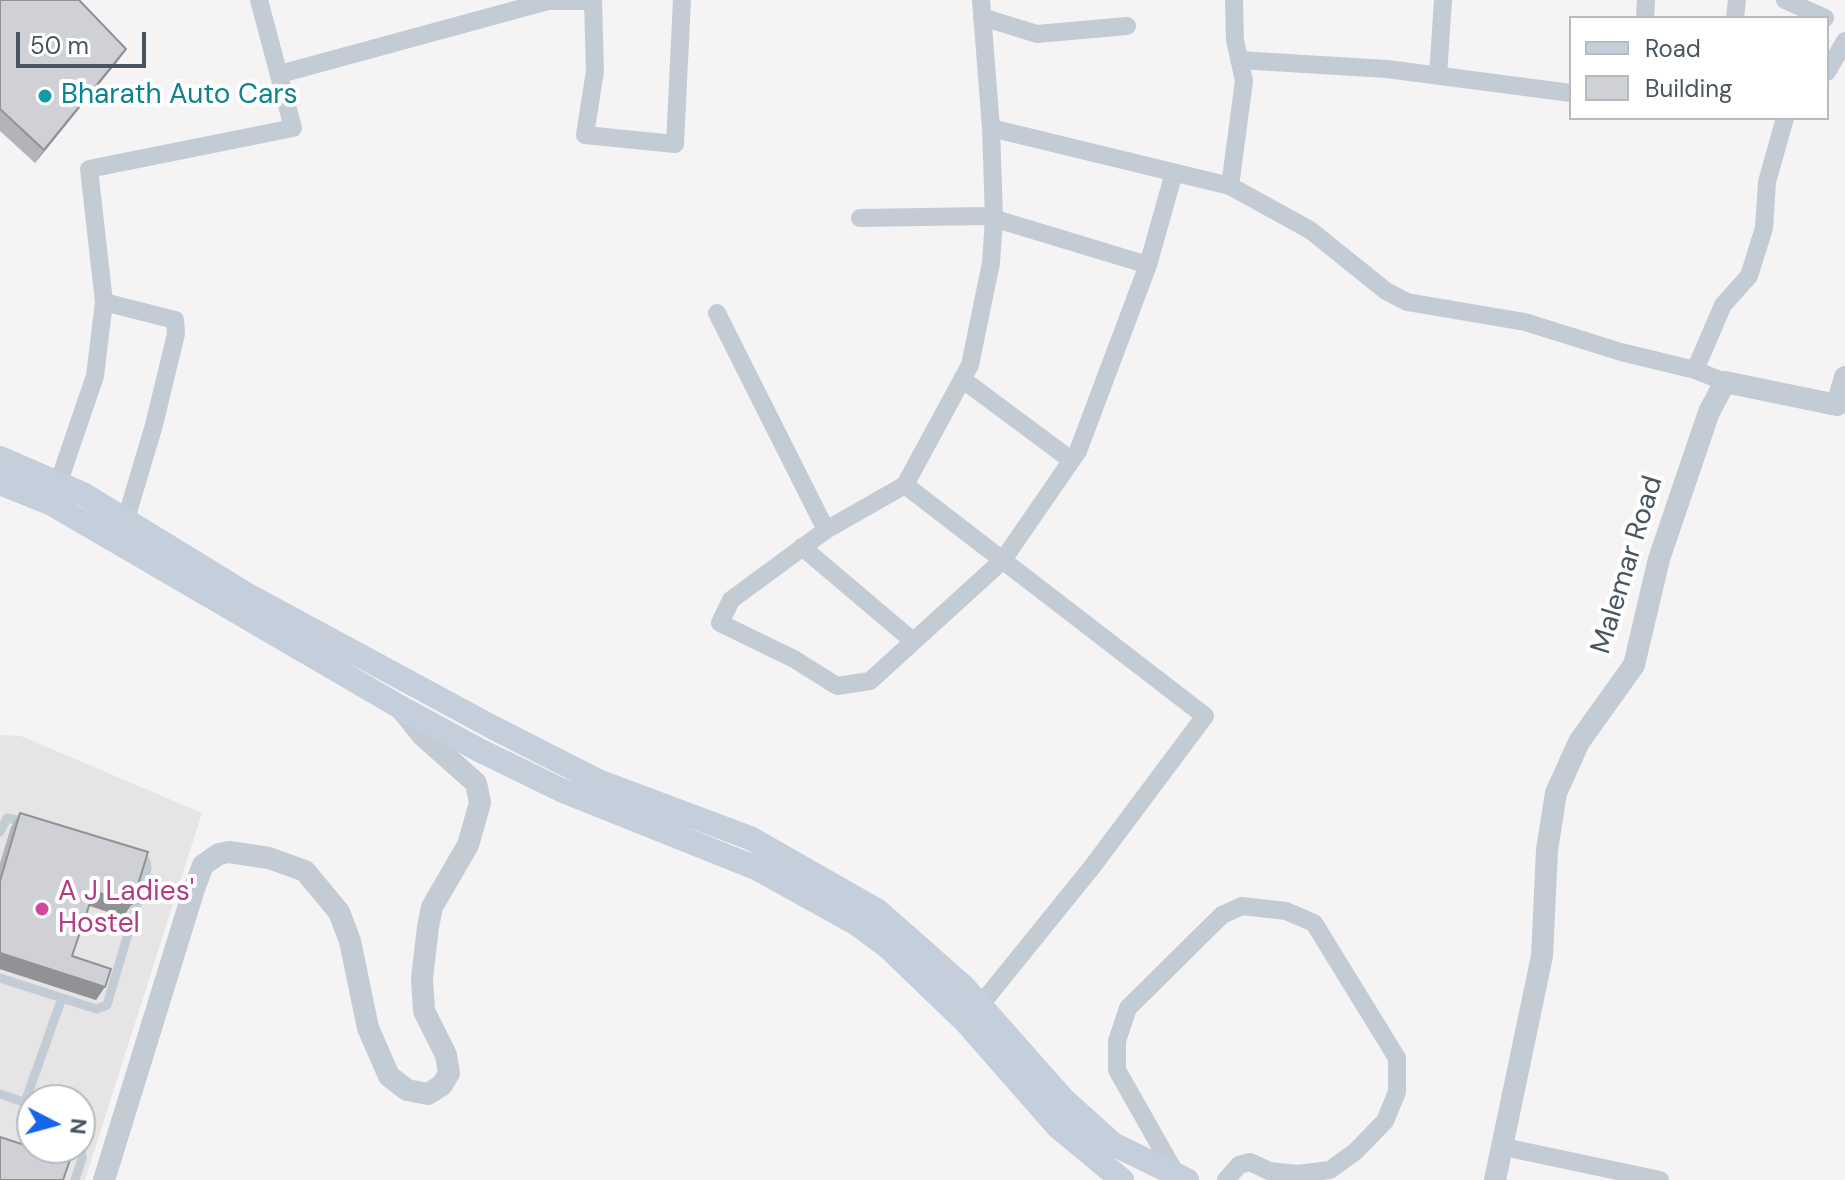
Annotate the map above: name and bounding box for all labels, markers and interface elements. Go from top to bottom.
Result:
scale bar [20,16,150,66]
legend [1569,16,1829,120]
text: 50 m [30,30,89,61]
text: Road [1645,33,1701,64]
text: Building [1645,73,1732,104]
place label: Bharath Auto Cars [61,79,298,113]
marker: Bharath Auto Cars [36,87,54,105]
street label: Malemar Road [1585,472,1671,658]
place label: A J Ladies' Hostel [58,876,194,942]
marker: A J Ladies' Hostel [33,900,51,918]
north arrow [16,1084,96,1164]
text: N [63,1117,94,1136]

